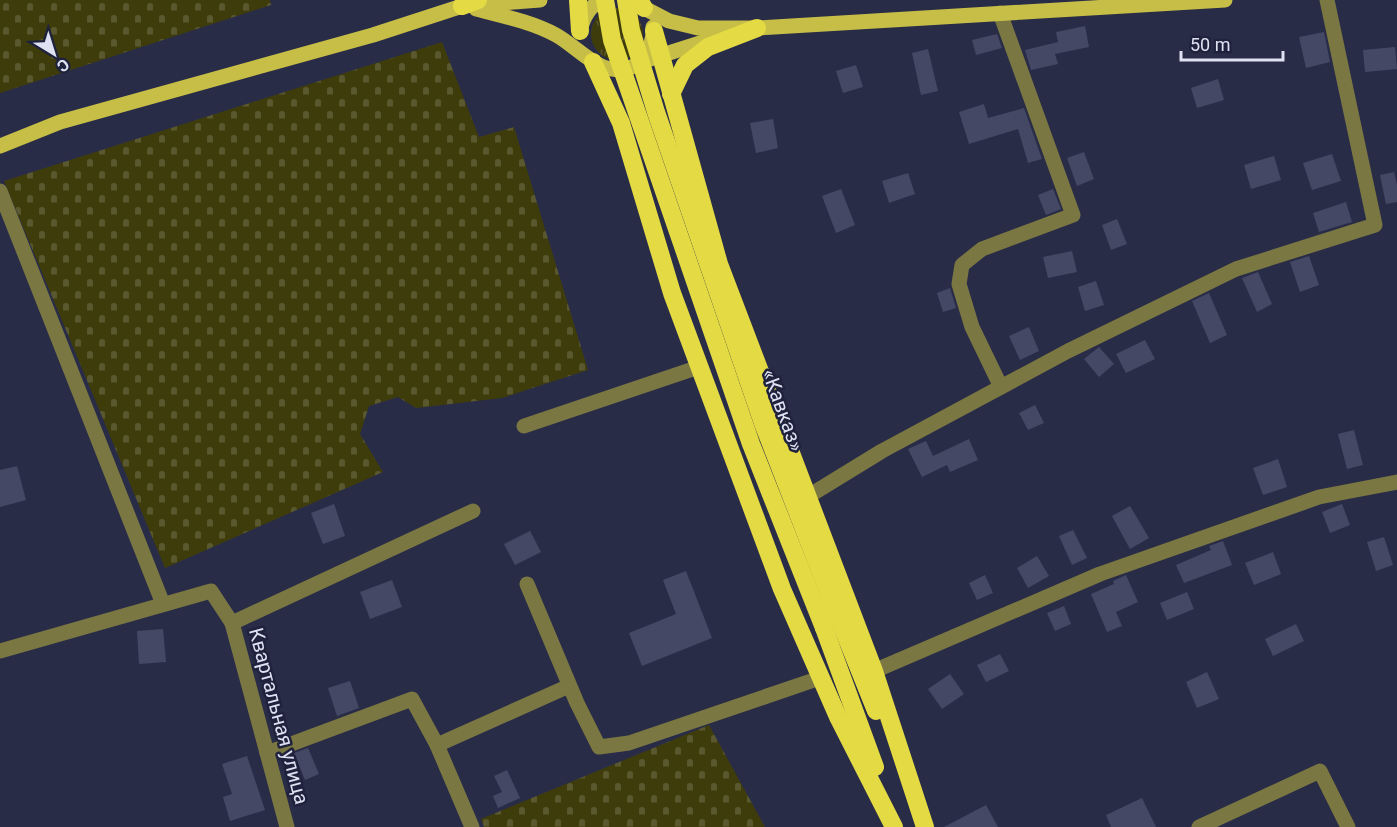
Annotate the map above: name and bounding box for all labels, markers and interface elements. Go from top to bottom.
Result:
north arrow [24,24,84,84]
scale bar [1181,24,1283,62]
text: 50 m [1190,34,1230,55]
text: С [53,55,73,76]
street label: «Кавказ» [757,366,809,454]
street label: Квартальная улица [244,625,314,807]

